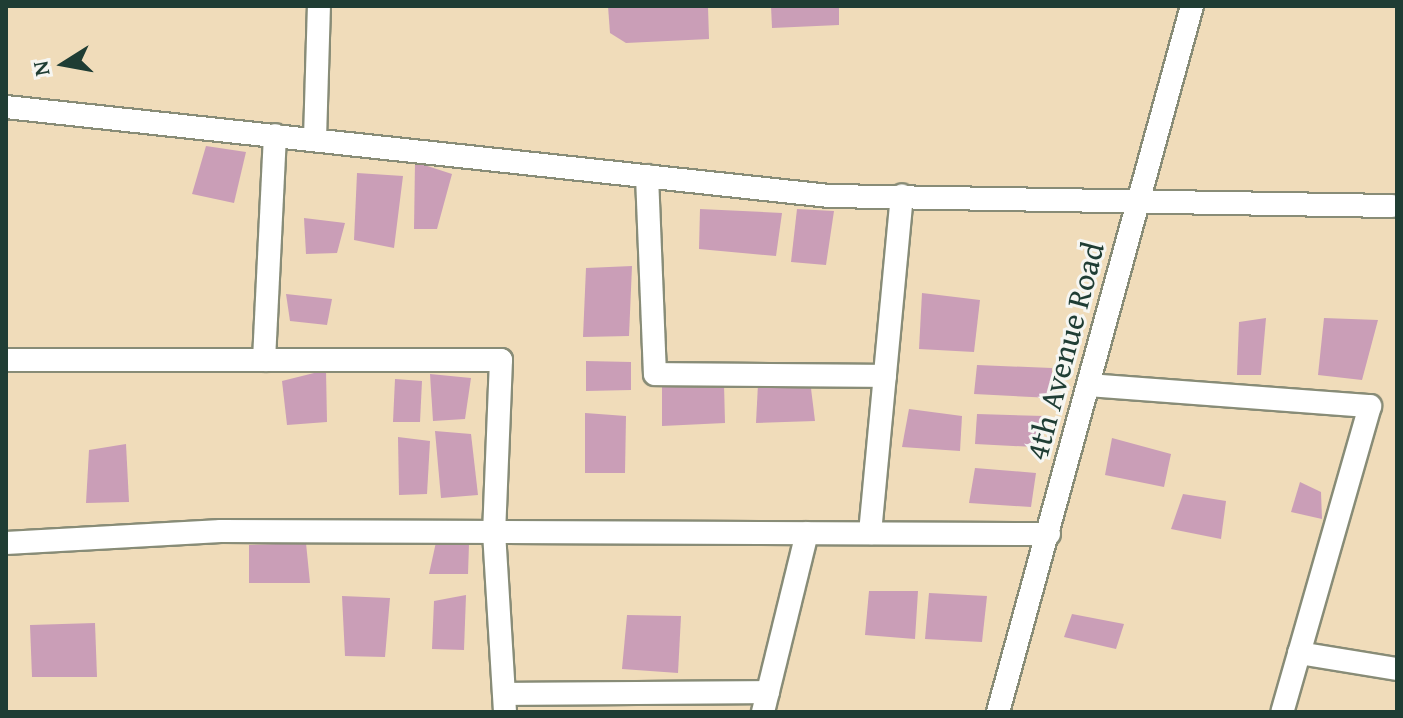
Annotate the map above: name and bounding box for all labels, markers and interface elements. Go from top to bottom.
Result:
north arrow [24,24,104,104]
text: N [23,58,58,79]
street label: 4th Avenue Road [1017,238,1113,464]

